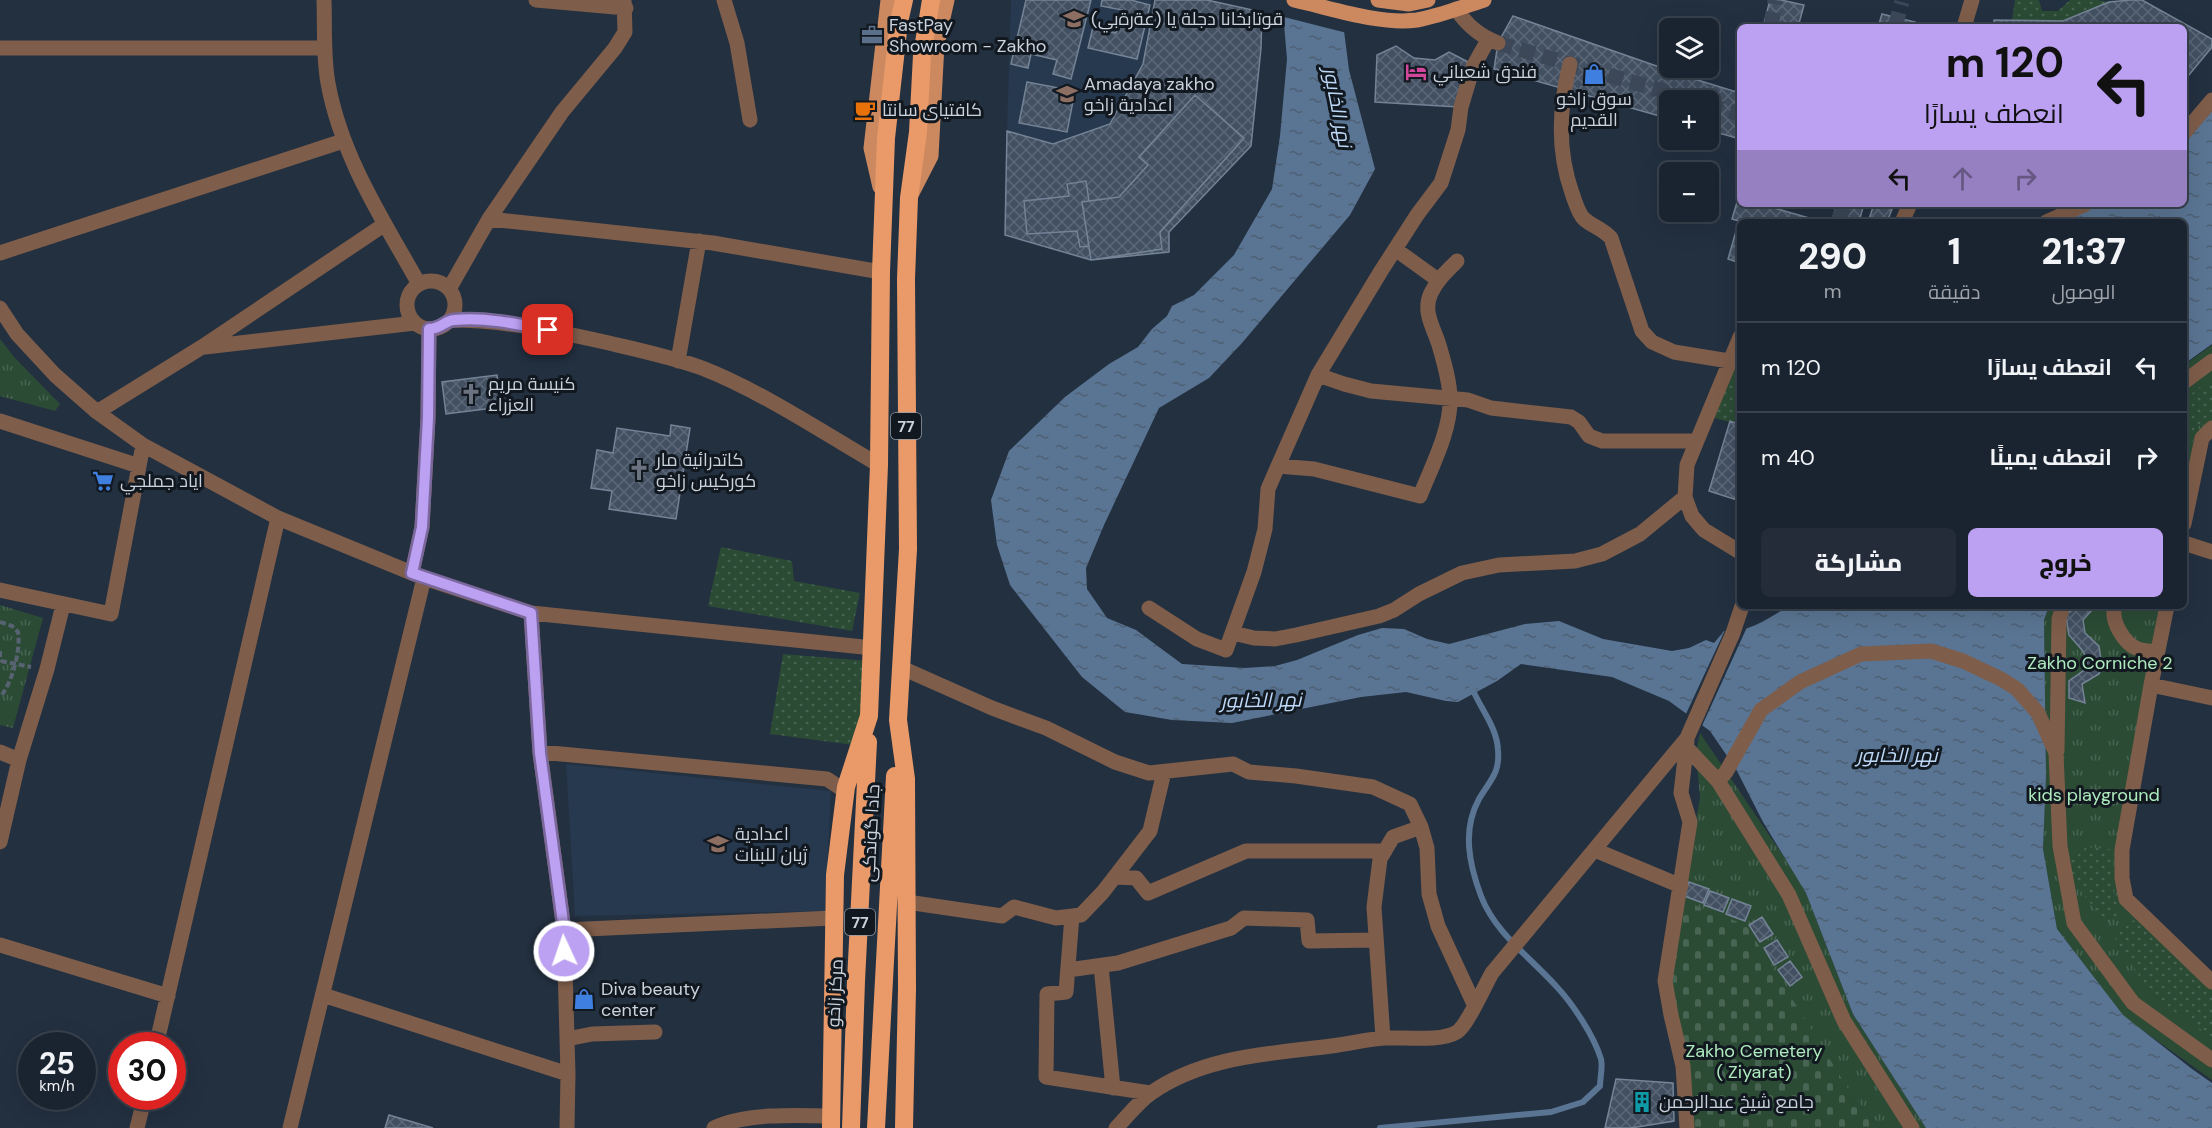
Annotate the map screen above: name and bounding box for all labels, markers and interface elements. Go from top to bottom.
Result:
school or university icon: قوتابخانا دجلة يا (عةرةبي) [1062,7,1086,31]
place label: قوتابخانا دجلة يا (عةرةبي) [1091,7,1283,33]
place label: FastPay Showroom - Zakho [889,13,1047,58]
map controls [1659,18,1719,222]
button: layers [1659,18,1719,78]
office icon: FastPay Showroom - Zakho [860,23,884,47]
text: 120 m [1946,35,2064,90]
icon: left [2085,48,2163,126]
hotel icon: فندق شعباني [1404,60,1428,84]
place label: فندق شعباني [1433,60,1537,86]
water label: نهر الخابور [1317,62,1359,152]
shop icon: سوق زاخو القديم [1582,62,1606,86]
place label: Amadaya zakho اعدادية زاخو [1084,72,1215,117]
school or university icon: Amadaya zakho اعدادية زاخو [1055,82,1079,106]
place label: سوق زاخو القديم [1556,87,1632,132]
button: + [1659,90,1719,150]
text: انعطف يسارًا [1924,96,2064,131]
cafe icon: کافتیای سانتا [853,98,877,122]
place label: کافتیای سانتا [882,98,982,122]
button: − [1659,162,1719,222]
icon: left [1883,162,1916,195]
icon: ahead [1946,162,1979,195]
icon: right [2009,162,2042,195]
text: 1 [1948,228,1961,275]
text: 21:37 [2042,228,2126,275]
text: 290 [1798,233,1867,280]
text: m [1824,278,1842,304]
text: دقيقة [1928,279,1980,305]
text: الوصول [2052,279,2116,305]
pin [522,304,573,355]
icon: arrive [531,313,564,346]
icon: left [2130,351,2163,384]
text: 120 m [1761,353,1821,382]
text: انعطف يسارًا [1987,353,2112,382]
place label: كنيسة مريم العزراء [488,372,576,417]
church icon: كنيسة مريم العزراء [459,382,483,406]
road number: 77 [891,413,921,439]
icon: right [2130,441,2163,474]
text: 40 m [1761,443,1815,472]
text: انعطف يمينًا [1990,443,2112,472]
place label: كاتدرائية مار كوركيس زاخو [655,448,756,493]
church icon: كاتدرائية مار كوركيس زاخو [627,458,651,482]
supermarket icon: اياد جملجي [91,469,115,493]
place label: اياد جملجي [120,469,203,495]
button: مشاركة [1761,528,1956,597]
button: خروج [1968,528,2163,597]
park label: Zakho Corniche 2 [2027,651,2173,675]
water label: نهر الخابور [1217,686,1304,714]
water label: نهر الخابور [1853,742,1940,768]
park label: kids playground [2028,783,2160,807]
street label: جادا گوندکی [856,784,886,882]
place label: اعدادية ژیان للبنات [735,822,807,867]
school or university icon: اعدادية ژیان للبنات [706,832,730,856]
road number: 77 [845,909,875,935]
position arrow [532,919,596,983]
street label: مركز زاخو [821,958,849,1028]
place label: Diva beauty center [601,977,700,1022]
shop icon: Diva beauty center [572,987,596,1011]
speed limit sign: 30 [108,1032,186,1110]
park label: Zakho Cemetery ( Ziyarat) [1685,1039,1823,1084]
text: 25 [39,1044,75,1083]
text: km/h [39,1076,75,1096]
building icon: جامع شيخ عبدالرحمن [1630,1090,1654,1114]
place label: جامع شيخ عبدالرحمن [1659,1090,1814,1114]

